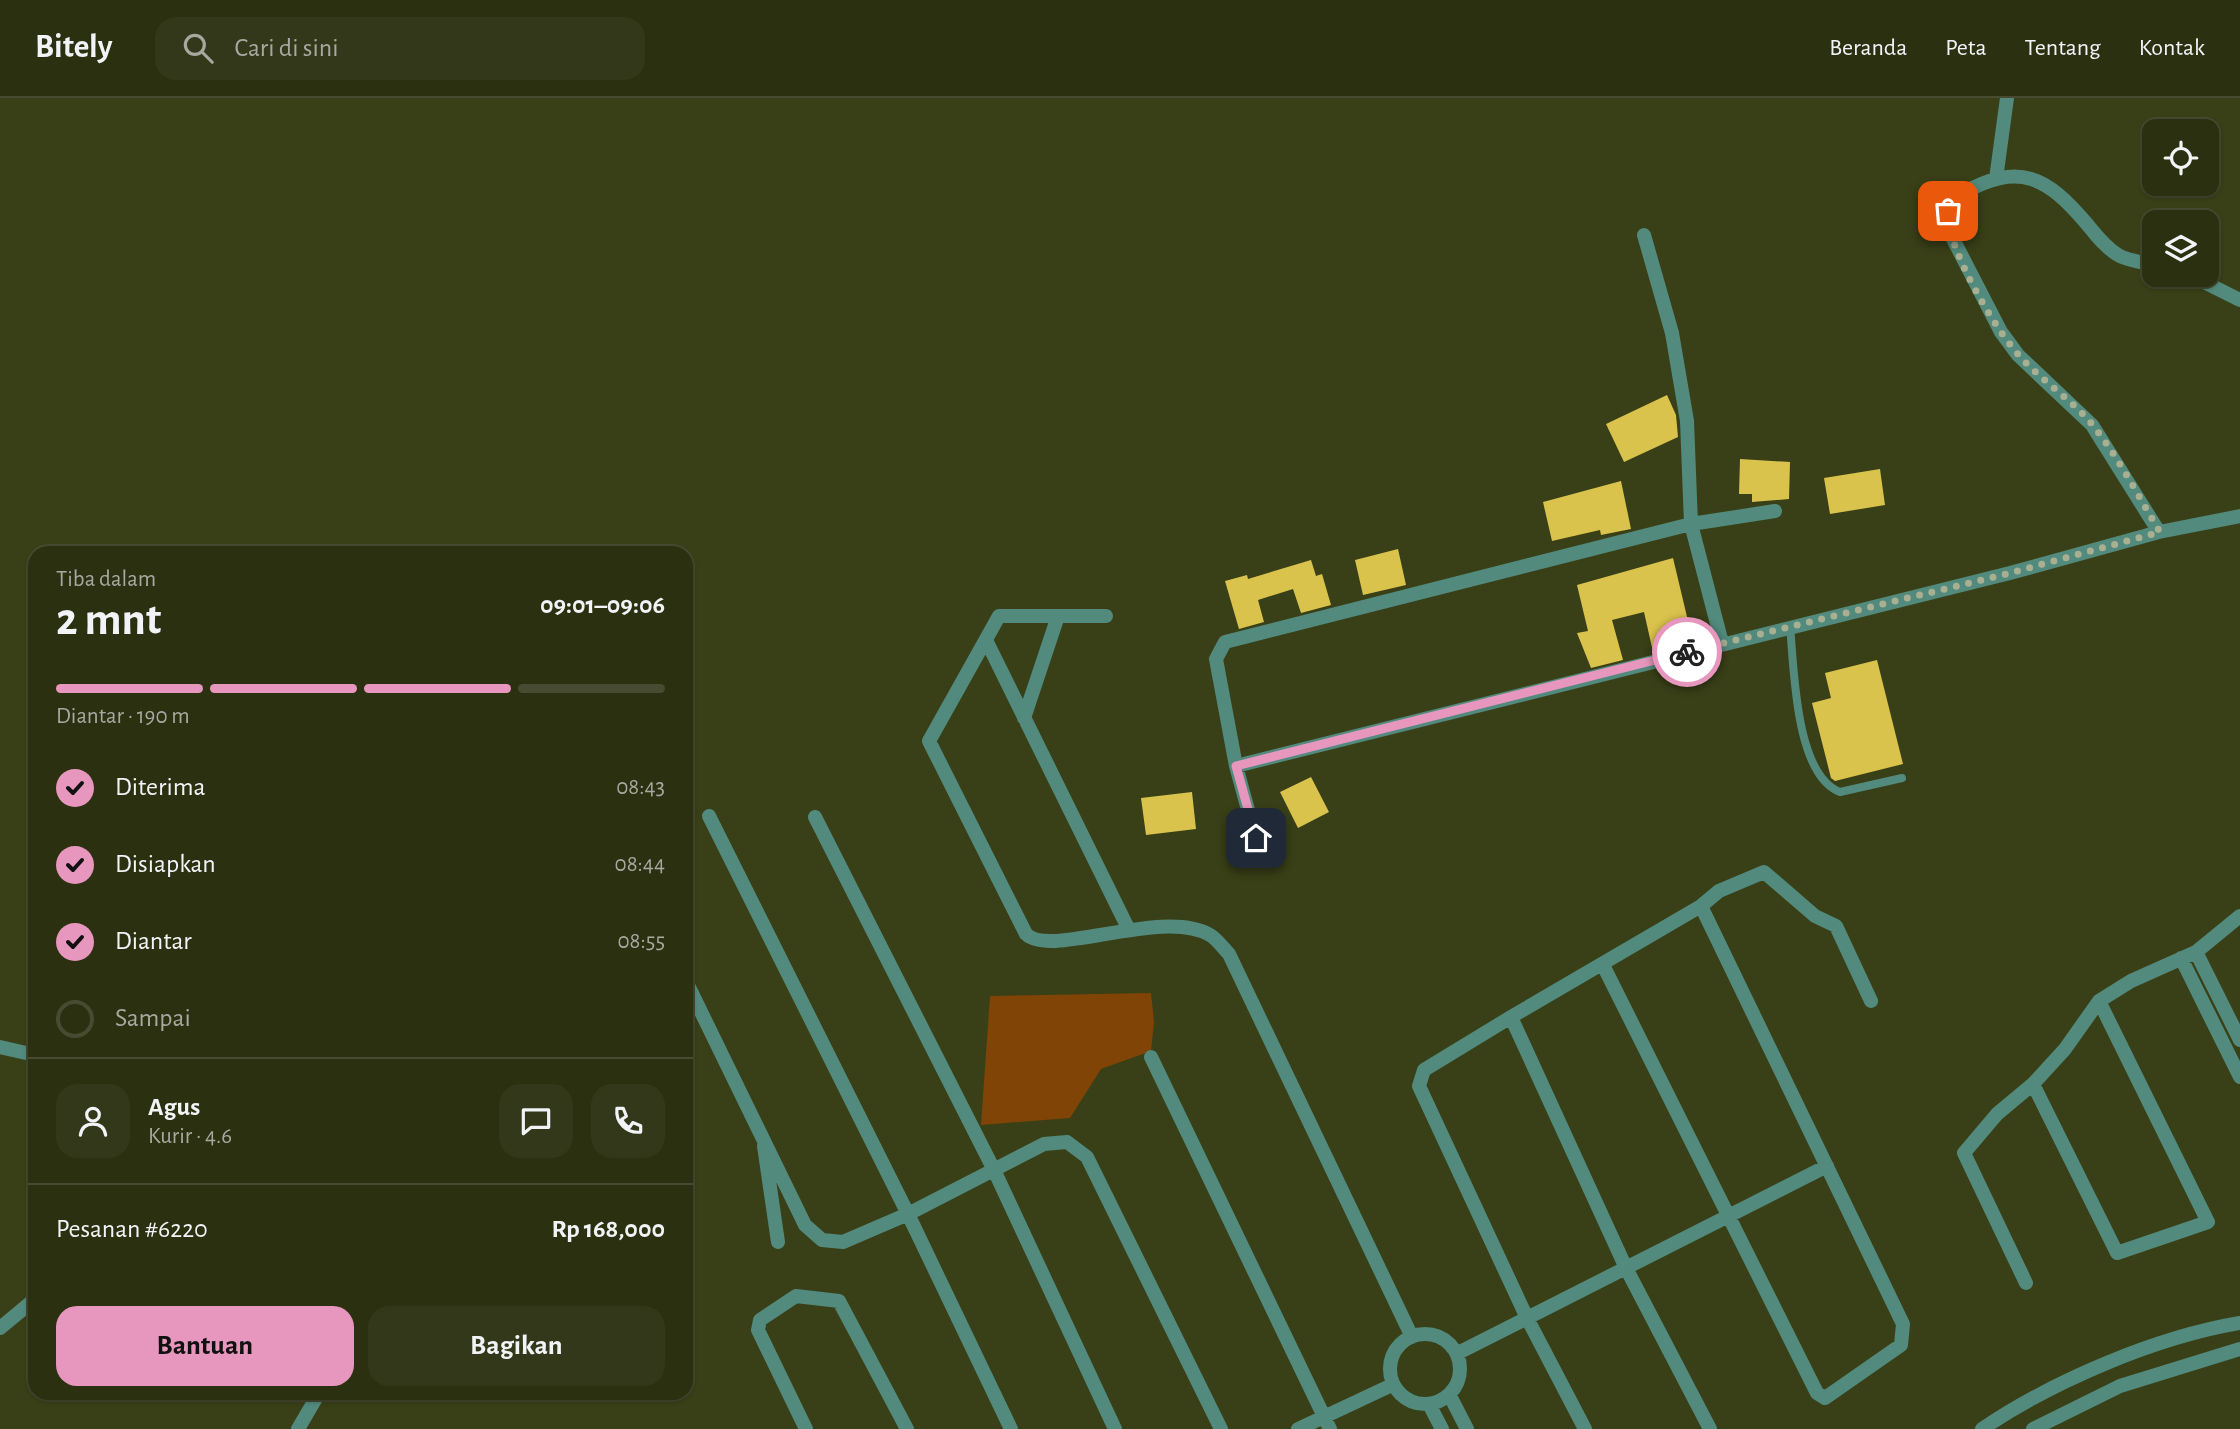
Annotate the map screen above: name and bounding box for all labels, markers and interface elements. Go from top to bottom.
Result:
search box [155,17,645,80]
icon: search [179,29,217,67]
text: Bitely [35,31,113,64]
text: Cari di sini [235,35,338,61]
text: Beranda [1829,36,1907,60]
text: Peta [1945,36,1987,60]
text: Tentang [2025,36,2101,60]
text: Kontak [2139,36,2205,60]
map controls [2142,119,2219,287]
button: locate [2142,119,2219,196]
pin [1918,181,1978,241]
icon: bag [1929,192,1967,230]
button: layers [2142,210,2219,287]
text: Tiba dalam [56,568,156,591]
text: 09:01–09:06 [540,592,665,618]
text: 2 mnt [56,597,161,643]
courier [1652,617,1722,687]
icon: bike [1668,633,1706,671]
text: Diantar · 190 m [56,705,190,728]
icon: check [56,769,94,807]
text: Diterima [115,774,206,800]
text: 08:43 [616,776,665,799]
pin [1226,808,1286,868]
icon: home [1237,819,1275,857]
icon: check [56,846,94,884]
text: Disiapkan [115,851,216,877]
text: 08:44 [615,853,665,876]
icon: check [56,923,94,961]
text: Diantar [115,928,192,954]
text: 08:55 [617,930,665,953]
text: Sampai [115,1005,191,1031]
button: person [56,1084,130,1158]
button: chat [499,1084,573,1158]
button: phone [591,1084,665,1158]
text: Agus [148,1094,200,1120]
text: Kurir · 4.6 [148,1125,232,1148]
text: Pesanan #6220 [56,1216,208,1242]
text: Rp 168,000 [551,1216,665,1242]
button: Bantuan [56,1306,354,1386]
button: Bagikan [368,1306,665,1386]

